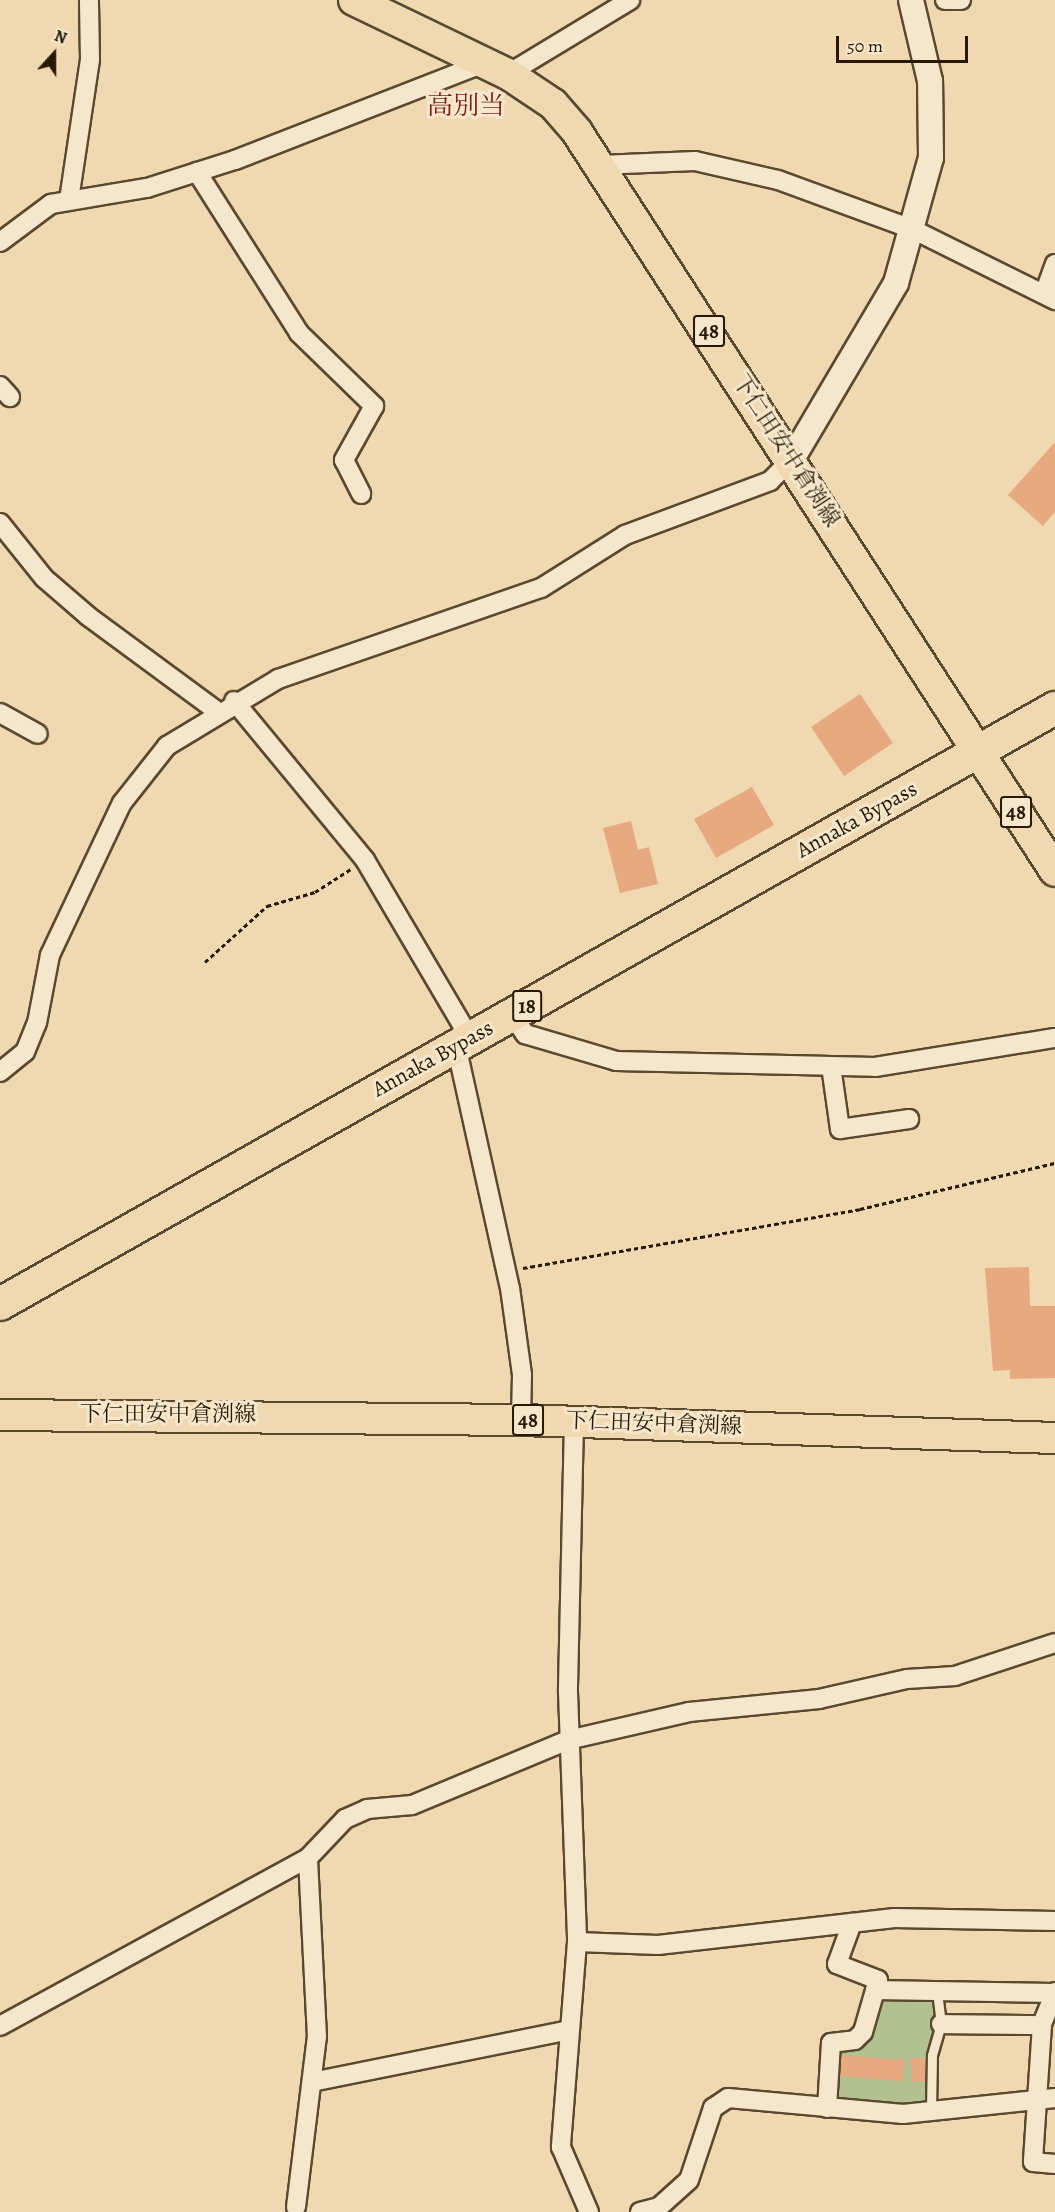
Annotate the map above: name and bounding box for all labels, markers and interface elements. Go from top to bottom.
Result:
north arrow [24,24,84,84]
scale bar [839,24,971,62]
text: N [51,25,70,50]
text: 50 m [847,34,883,58]
district label: 高別当 [427,90,505,122]
road number: 48 [692,313,726,349]
street label: 下仁田安中倉渕線 [727,370,845,532]
street label: Annaka Bypass [792,776,922,864]
road number: 48 [1000,794,1032,830]
road number: 18 [512,988,542,1024]
street label: Annaka Bypass [368,1015,498,1103]
street label: 下仁田安中倉渕線 [80,1402,256,1428]
road number: 48 [512,1402,544,1438]
street label: 下仁田安中倉渕線 [566,1408,742,1440]

